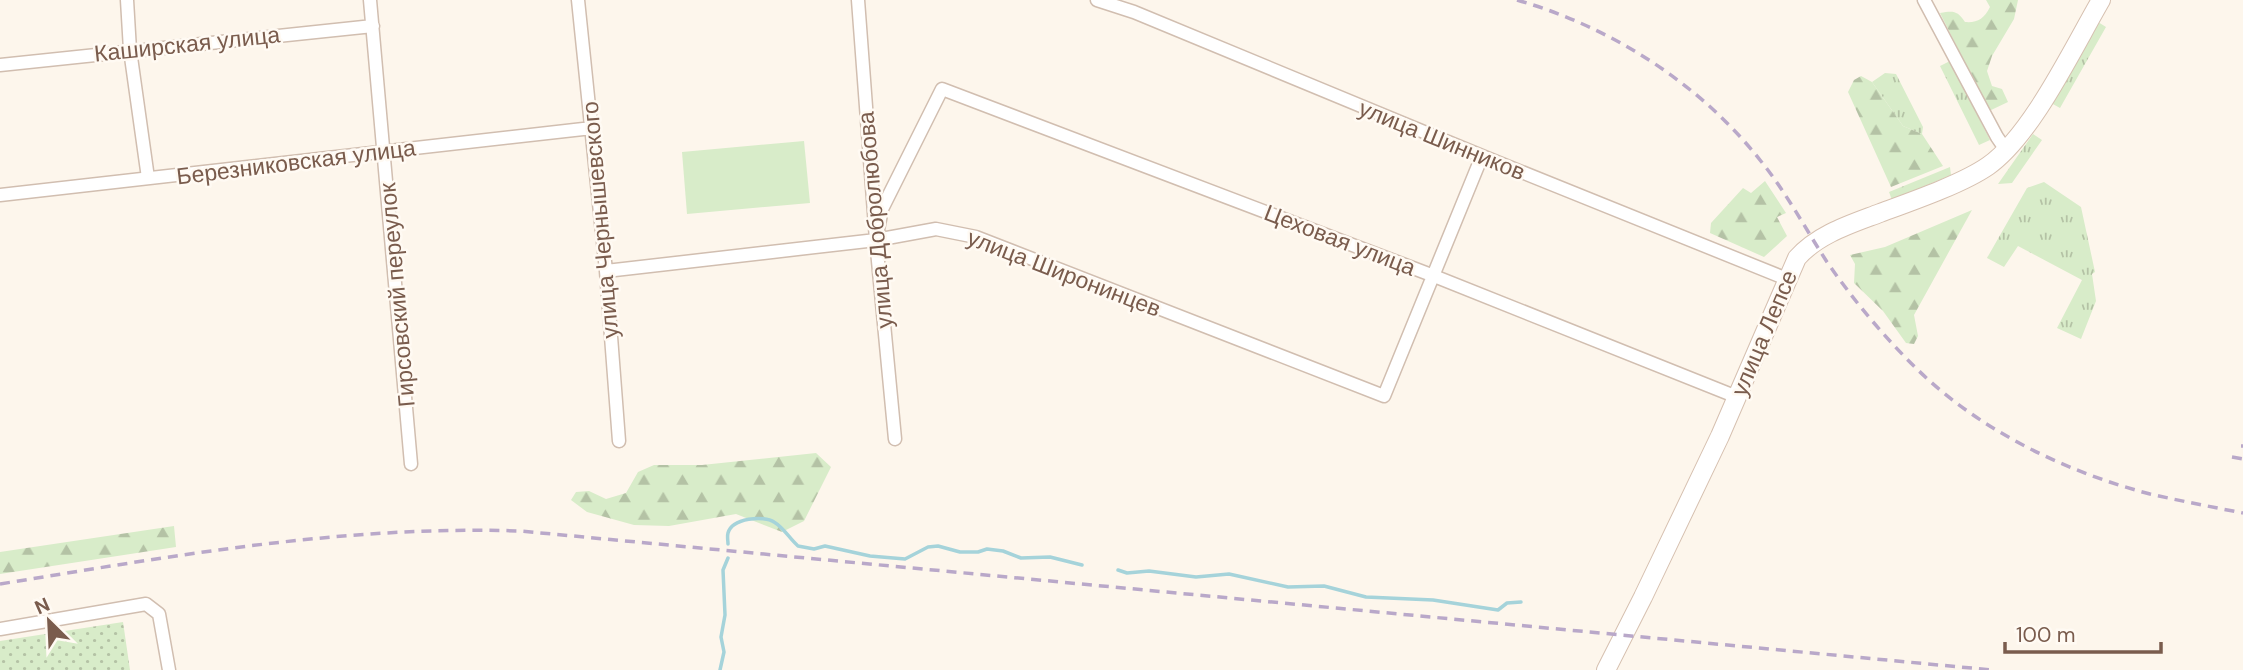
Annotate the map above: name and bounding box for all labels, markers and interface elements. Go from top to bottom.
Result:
street label: Каширская улица [92,19,282,69]
street label: улица Шинников [1354,93,1530,187]
street label: улица Чернышевского [575,100,625,340]
street label: улица Добролюбова [851,110,899,330]
street label: Березниковская улица [175,132,418,192]
street label: Гирсовский переулок [372,181,422,408]
street label: Цеховая улица [1260,197,1420,283]
street label: улица Широнинцев [963,222,1165,324]
street label: улица Лепсе [1724,265,1804,401]
north arrow [14,586,84,656]
text: N [31,592,54,620]
scale bar [2005,610,2161,654]
text: 100 m [2016,621,2076,649]

